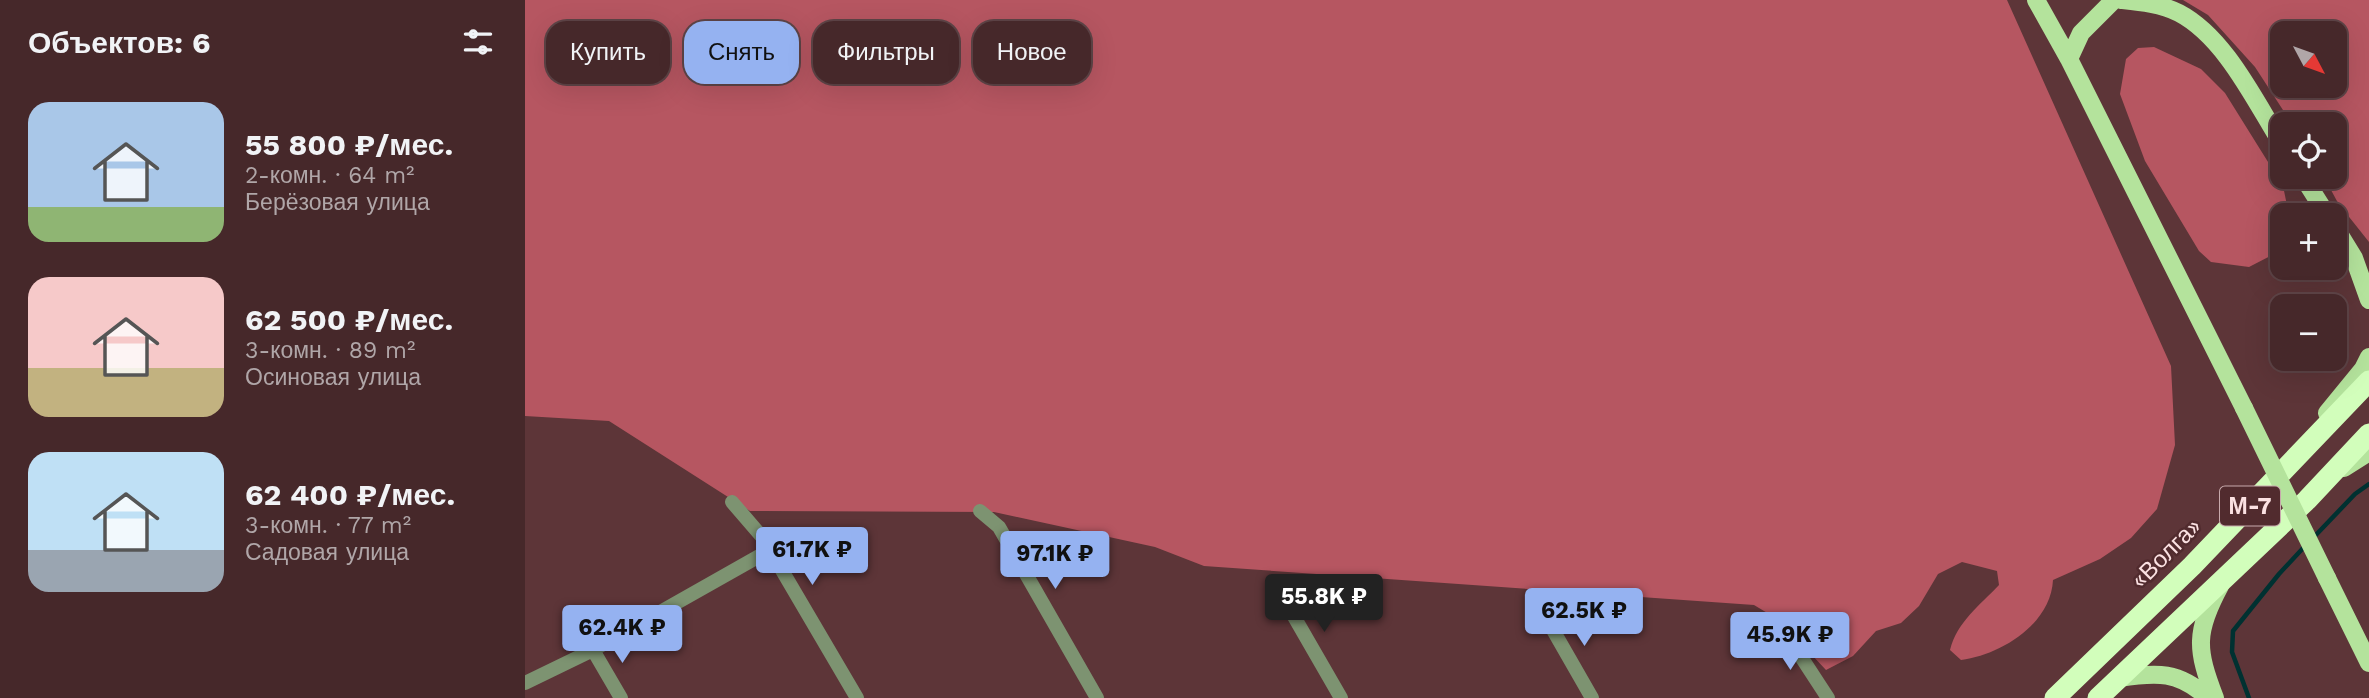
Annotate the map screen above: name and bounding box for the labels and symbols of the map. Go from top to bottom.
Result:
north arrow [2270,21,2347,98]
road number: М-7 [2220,486,2280,526]
street label: «Волга» [2125,512,2207,594]
pin: 61.7K ₽ [747,528,877,587]
pin: 97.1K ₽ [990,532,1120,591]
pin: 55.8K ₽ [1259,574,1389,634]
pin: 62.5K ₽ [1519,588,1649,648]
pin: 62.4K ₽ [557,606,687,665]
pin: 45.9K ₽ [1725,612,1855,672]

